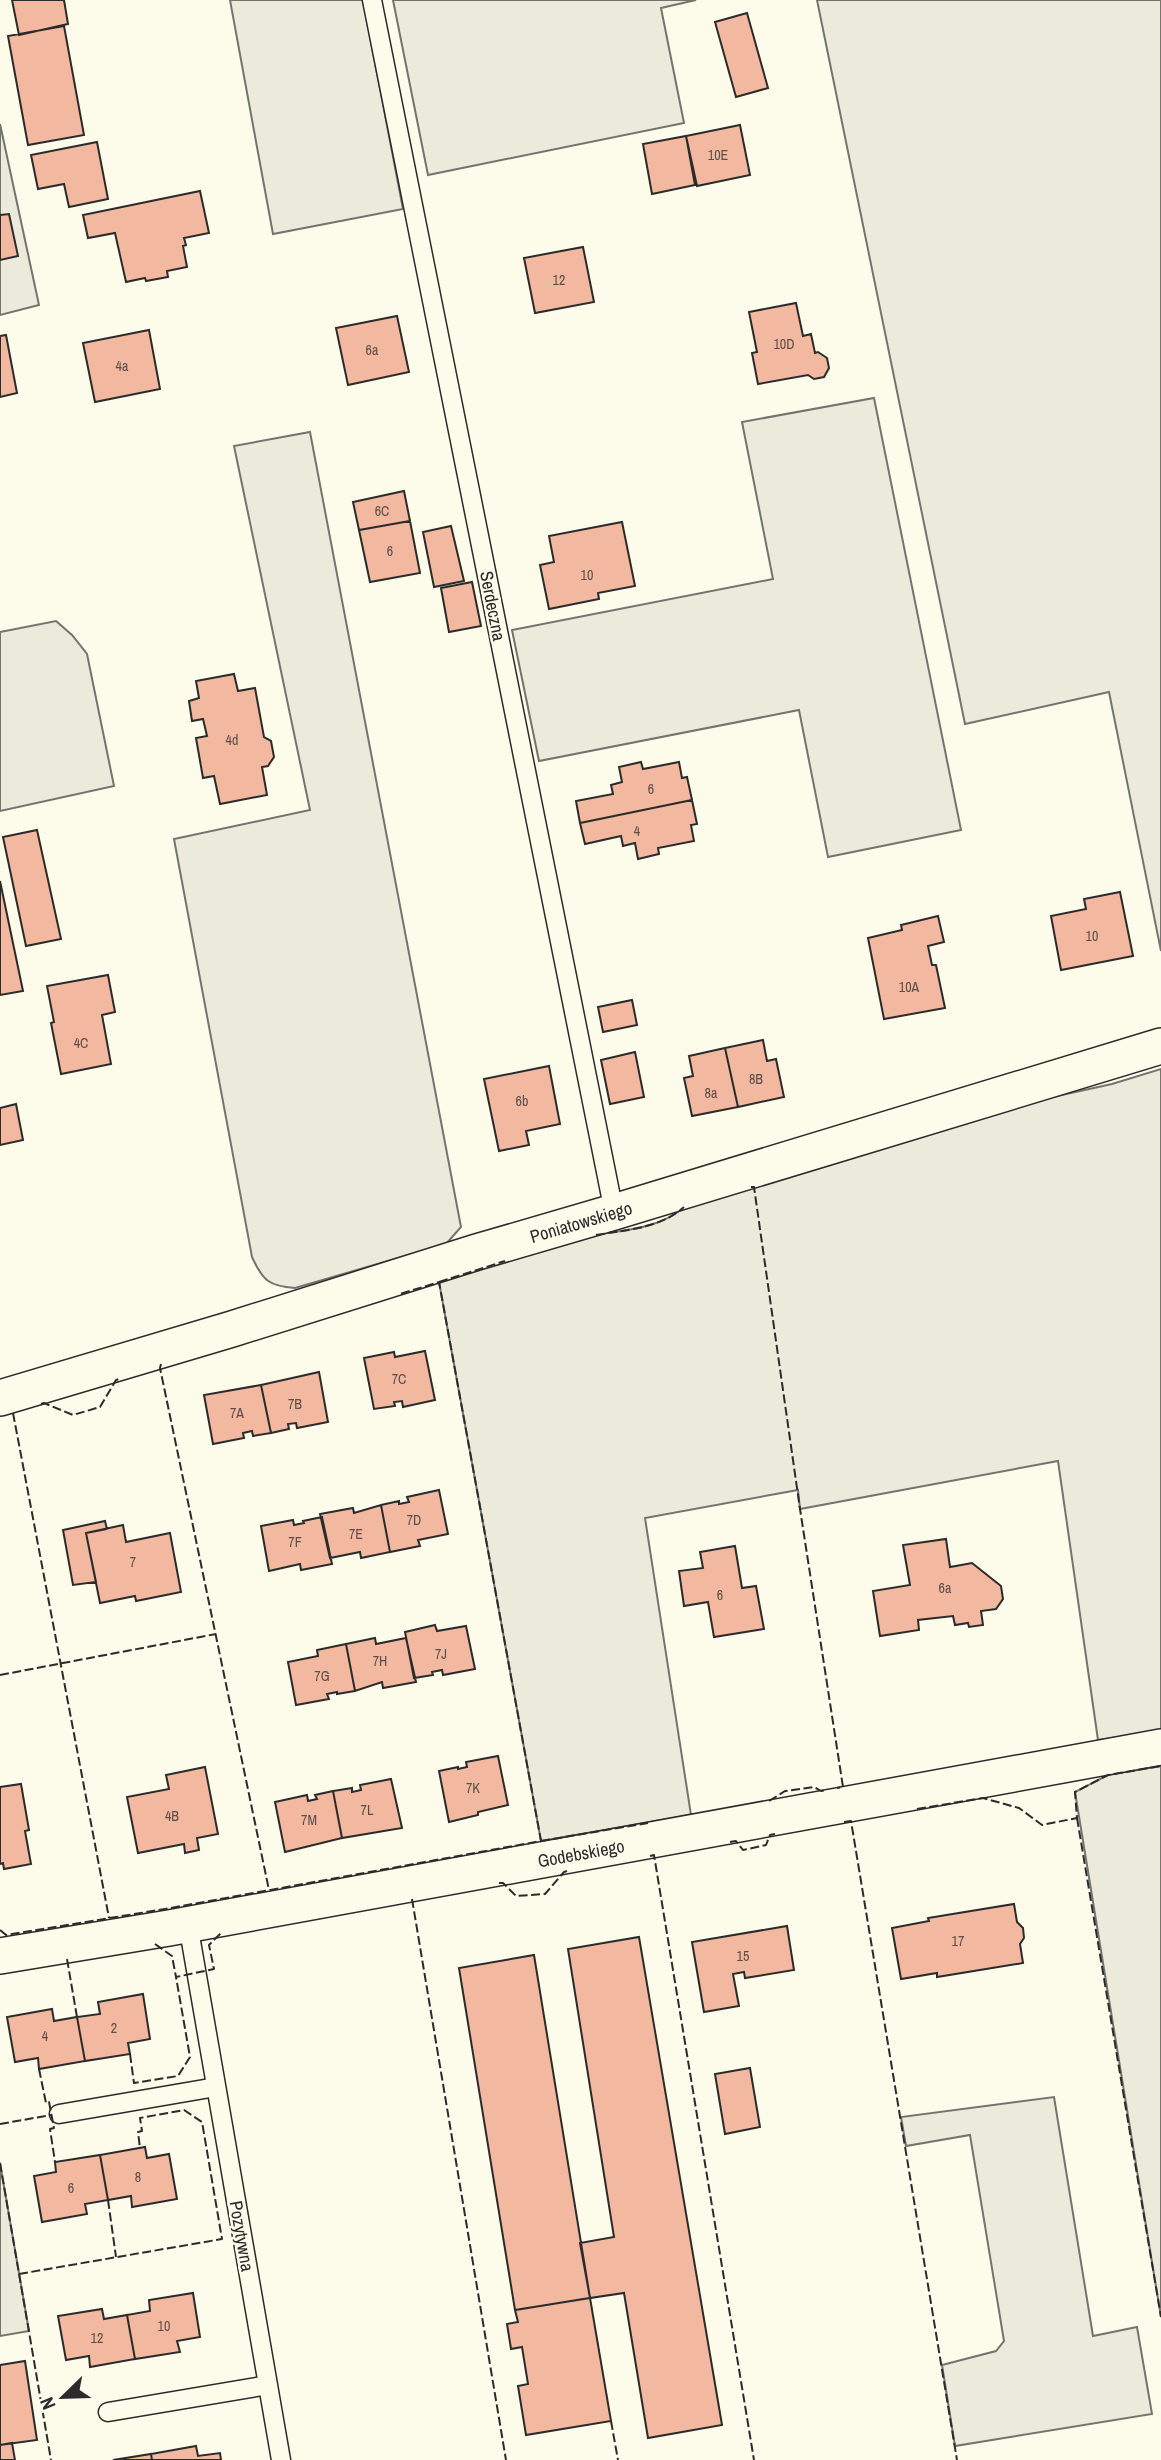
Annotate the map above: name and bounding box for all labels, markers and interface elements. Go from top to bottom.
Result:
house number: 10E [708,146,728,164]
house number: 12 [553,271,565,289]
house number: 10D [773,335,795,353]
house number: 6a [366,341,379,359]
house number: 4a [116,357,129,375]
house number: 6C [375,502,389,520]
house number: 6 [387,542,393,560]
house number: 10 [581,566,593,584]
street label: Serdeczna [474,569,512,643]
house number: 4d [226,731,238,749]
house number: 6 [648,780,654,798]
house number: 4 [634,822,641,840]
house number: 10 [1086,927,1098,945]
house number: 10A [899,978,920,996]
house number: 4C [74,1034,88,1052]
house number: 8B [749,1070,763,1088]
house number: 8a [705,1084,718,1102]
house number: 6b [516,1092,528,1110]
street label: Poniatowskiego [527,1195,635,1248]
house number: 7C [392,1370,406,1388]
house number: 7B [288,1395,302,1413]
house number: 7A [230,1404,244,1422]
house number: 7D [407,1511,421,1529]
house number: 7E [349,1525,363,1543]
house number: 7F [288,1533,302,1551]
house number: 7 [130,1553,136,1571]
house number: 6a [939,1579,952,1597]
house number: 6 [717,1586,723,1604]
house number: 7J [435,1645,447,1663]
house number: 7H [373,1652,387,1670]
house number: 7G [314,1667,330,1685]
house number: 7K [466,1779,480,1797]
house number: 7L [361,1801,374,1819]
house number: 4B [165,1807,179,1825]
house number: 7M [301,1811,317,1829]
street label: Godebskiego [535,1833,626,1873]
house number: 17 [952,1932,964,1950]
house number: 15 [737,1947,749,1965]
house number: 2 [111,2019,117,2037]
house number: 4 [42,2027,49,2045]
house number: 8 [135,2168,141,2186]
house number: 6 [68,2179,74,2197]
street label: Pozytywna [223,2199,261,2273]
house number: 10 [158,2317,170,2335]
house number: 12 [91,2329,103,2347]
north arrow [28,2362,98,2432]
text: N [33,2393,62,2414]

